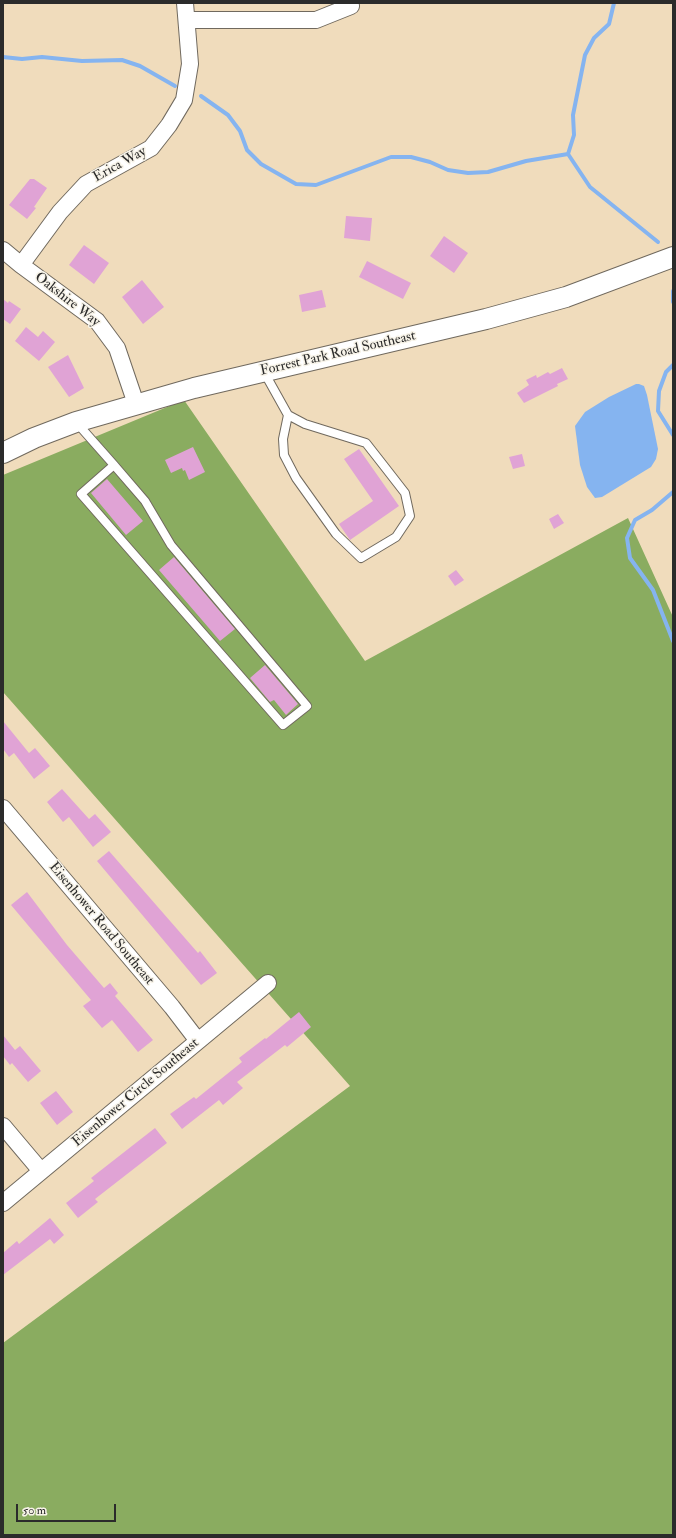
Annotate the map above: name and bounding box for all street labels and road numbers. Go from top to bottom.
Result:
street label: Erica Way [91,144,149,186]
street label: Oakshire Way [31,269,103,331]
street label: Forrest Park Road Southeast [259,328,417,380]
street label: Eisenhower Road Southeast [45,859,157,989]
street label: Eisenhower Circle Southeast [69,1035,203,1151]

